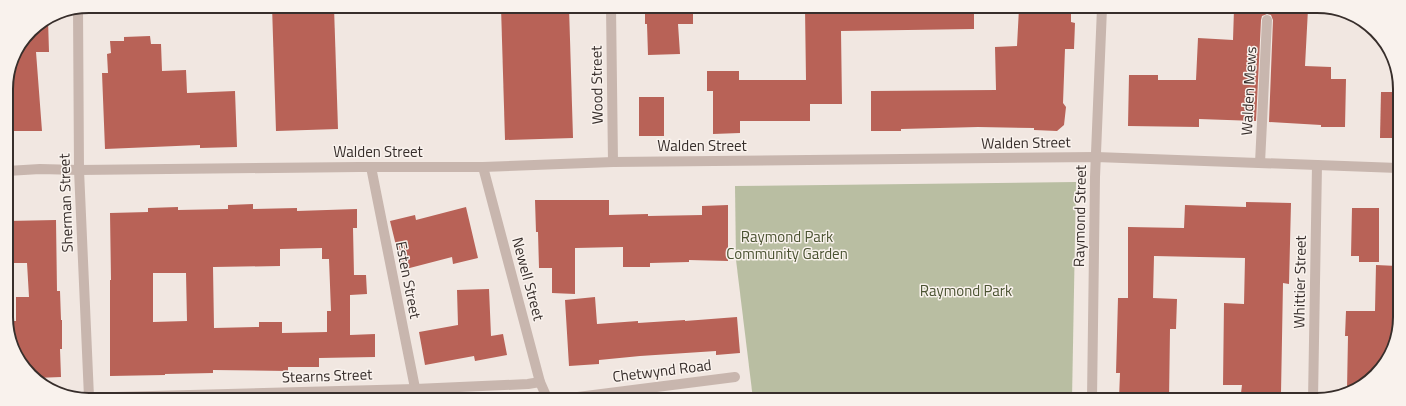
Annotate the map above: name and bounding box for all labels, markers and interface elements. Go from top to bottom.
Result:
street label: Wood Street [584,45,609,125]
street label: Walden Mews [1235,46,1262,136]
street label: Walden Street [981,130,1072,155]
street label: Walden Street [657,134,748,157]
street label: Walden Street [333,140,424,163]
street label: Sherman Street [52,152,79,253]
street label: Raymond Street [1067,164,1092,267]
park label: Raymond Park Community Garden [726,225,848,265]
street label: Whittier Street [1287,234,1312,329]
street label: Newell Street [506,235,551,324]
street label: Esten Street [390,239,427,321]
park label: Raymond Park [920,279,1012,302]
street label: Chetwynd Road [611,353,713,388]
street label: Stearns Street [281,362,373,389]

